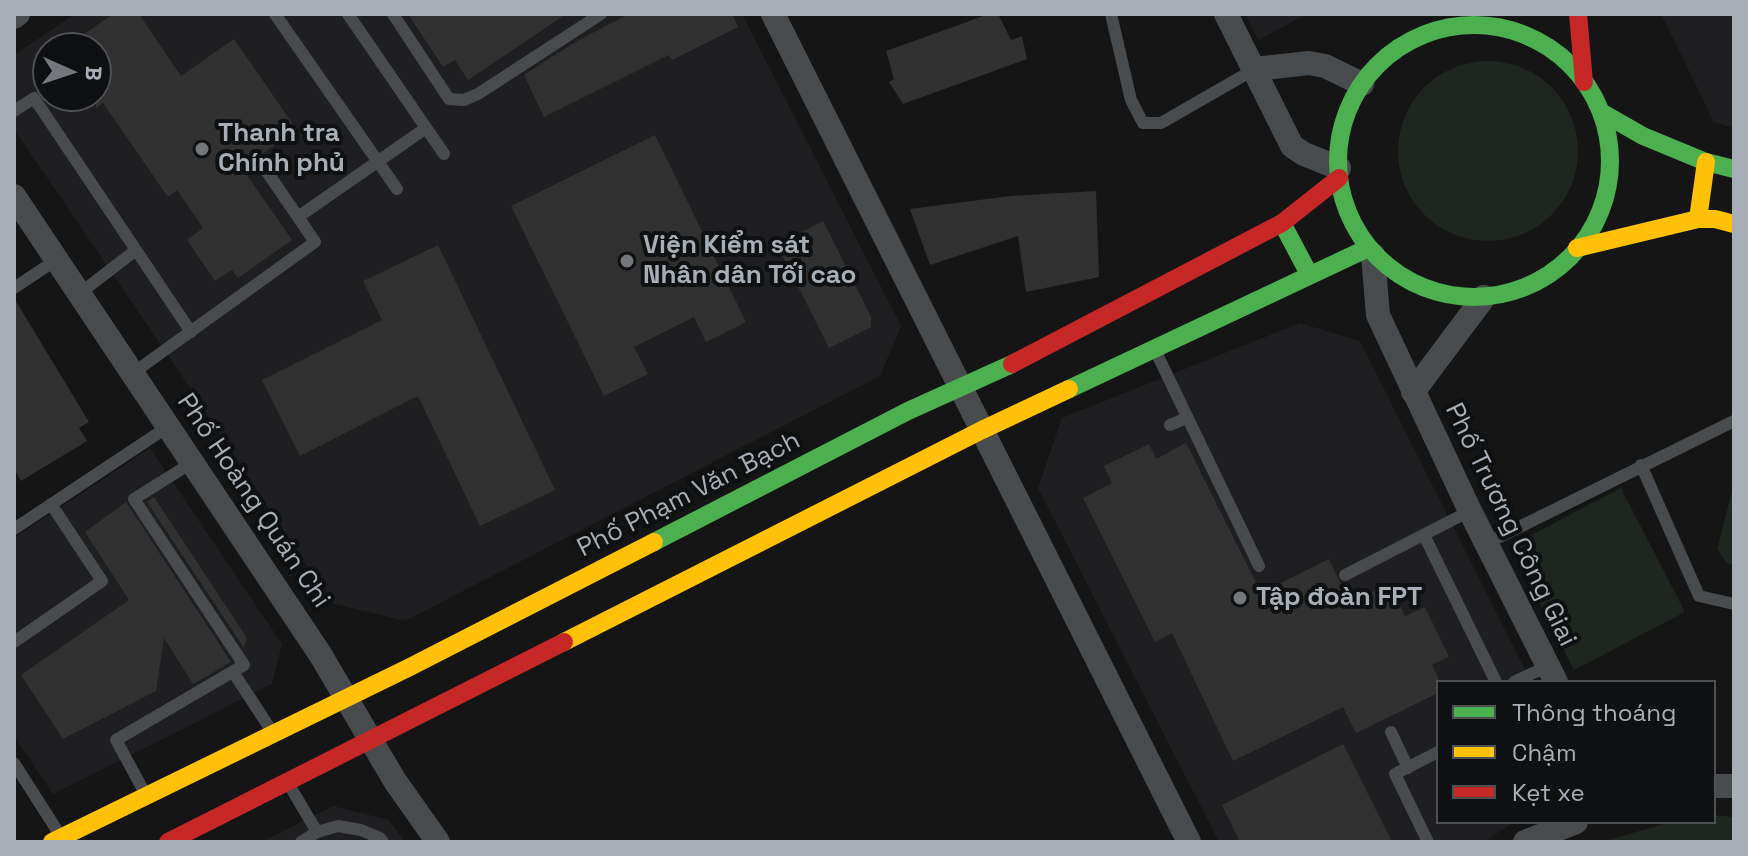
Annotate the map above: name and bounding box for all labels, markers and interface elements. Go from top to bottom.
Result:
north arrow [32,32,112,112]
text: B [80,65,108,81]
place label: Thanh tra Chính phủ [218,118,345,180]
marker: Thanh tra Chính phủ [193,140,211,158]
place label: Viện Kiểm sát Nhân dân Tối cao [643,230,857,292]
marker: Viện Kiểm sát Nhân dân Tối cao [618,252,636,270]
street label: Phố Hoàng Quán Chi [170,388,336,614]
street label: Phố Trương Công Giai [1438,398,1582,652]
street label: Phố Phạm Văn Bạch [572,425,806,565]
place label: Tập đoàn FPT [1256,582,1422,614]
marker: Tập đoàn FPT [1231,589,1249,607]
legend [1436,680,1716,824]
text: Thông thoáng [1512,697,1676,728]
text: Chậm [1512,737,1577,768]
text: Kẹt xe [1512,777,1585,808]

